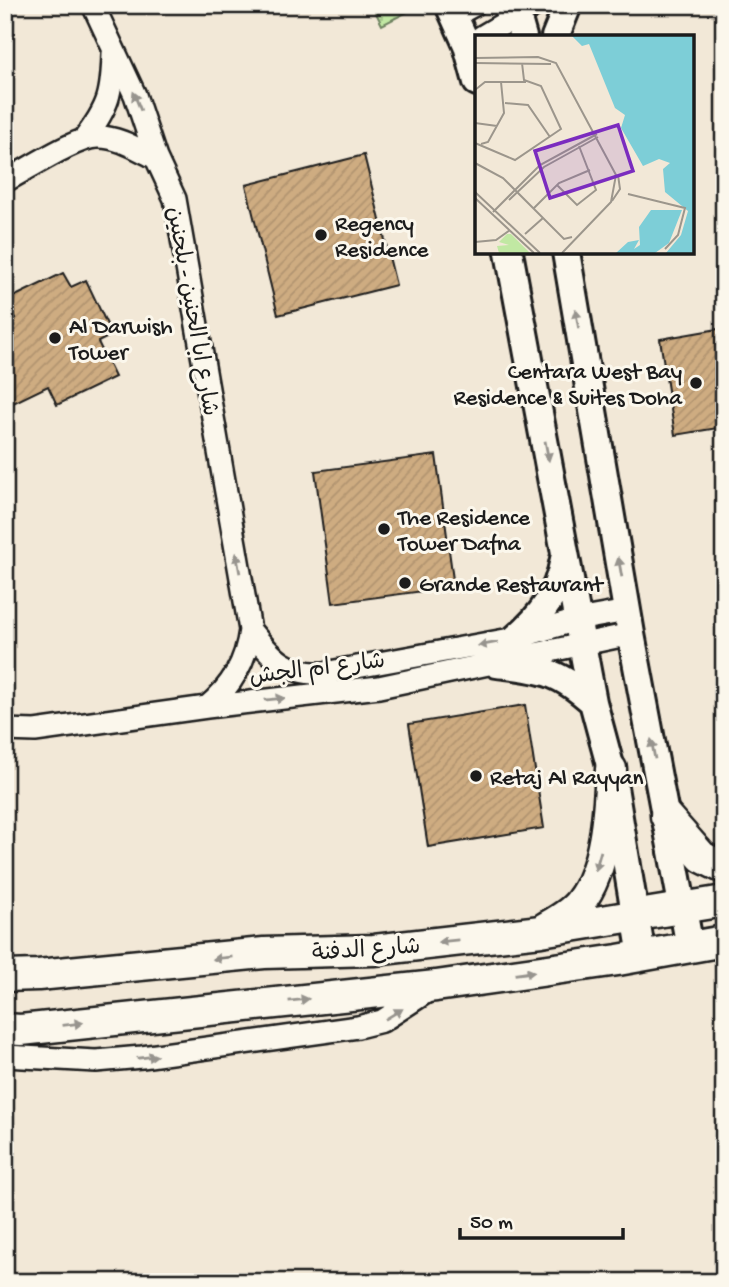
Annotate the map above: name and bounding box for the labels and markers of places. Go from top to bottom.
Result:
place label: Regency Residence [335,212,429,265]
marker: Regency Residence [313,227,329,243]
place label: Al Darwish Tower [67,315,173,368]
marker: Al Darwish Tower [47,330,63,346]
place label: Centara West Bay Residence & Suites Doha [453,360,683,413]
marker: Centara West Bay Residence & Suites Doha [688,375,704,391]
place label: The Residence Tower Dafna [396,506,531,559]
marker: The Residence Tower Dafna [376,521,392,537]
place label: Grande Restaurant [419,573,604,600]
marker: Grande Restaurant [397,575,413,591]
place label: Retaj Al Rayyan [490,766,644,793]
marker: Retaj Al Rayyan [468,768,484,784]

